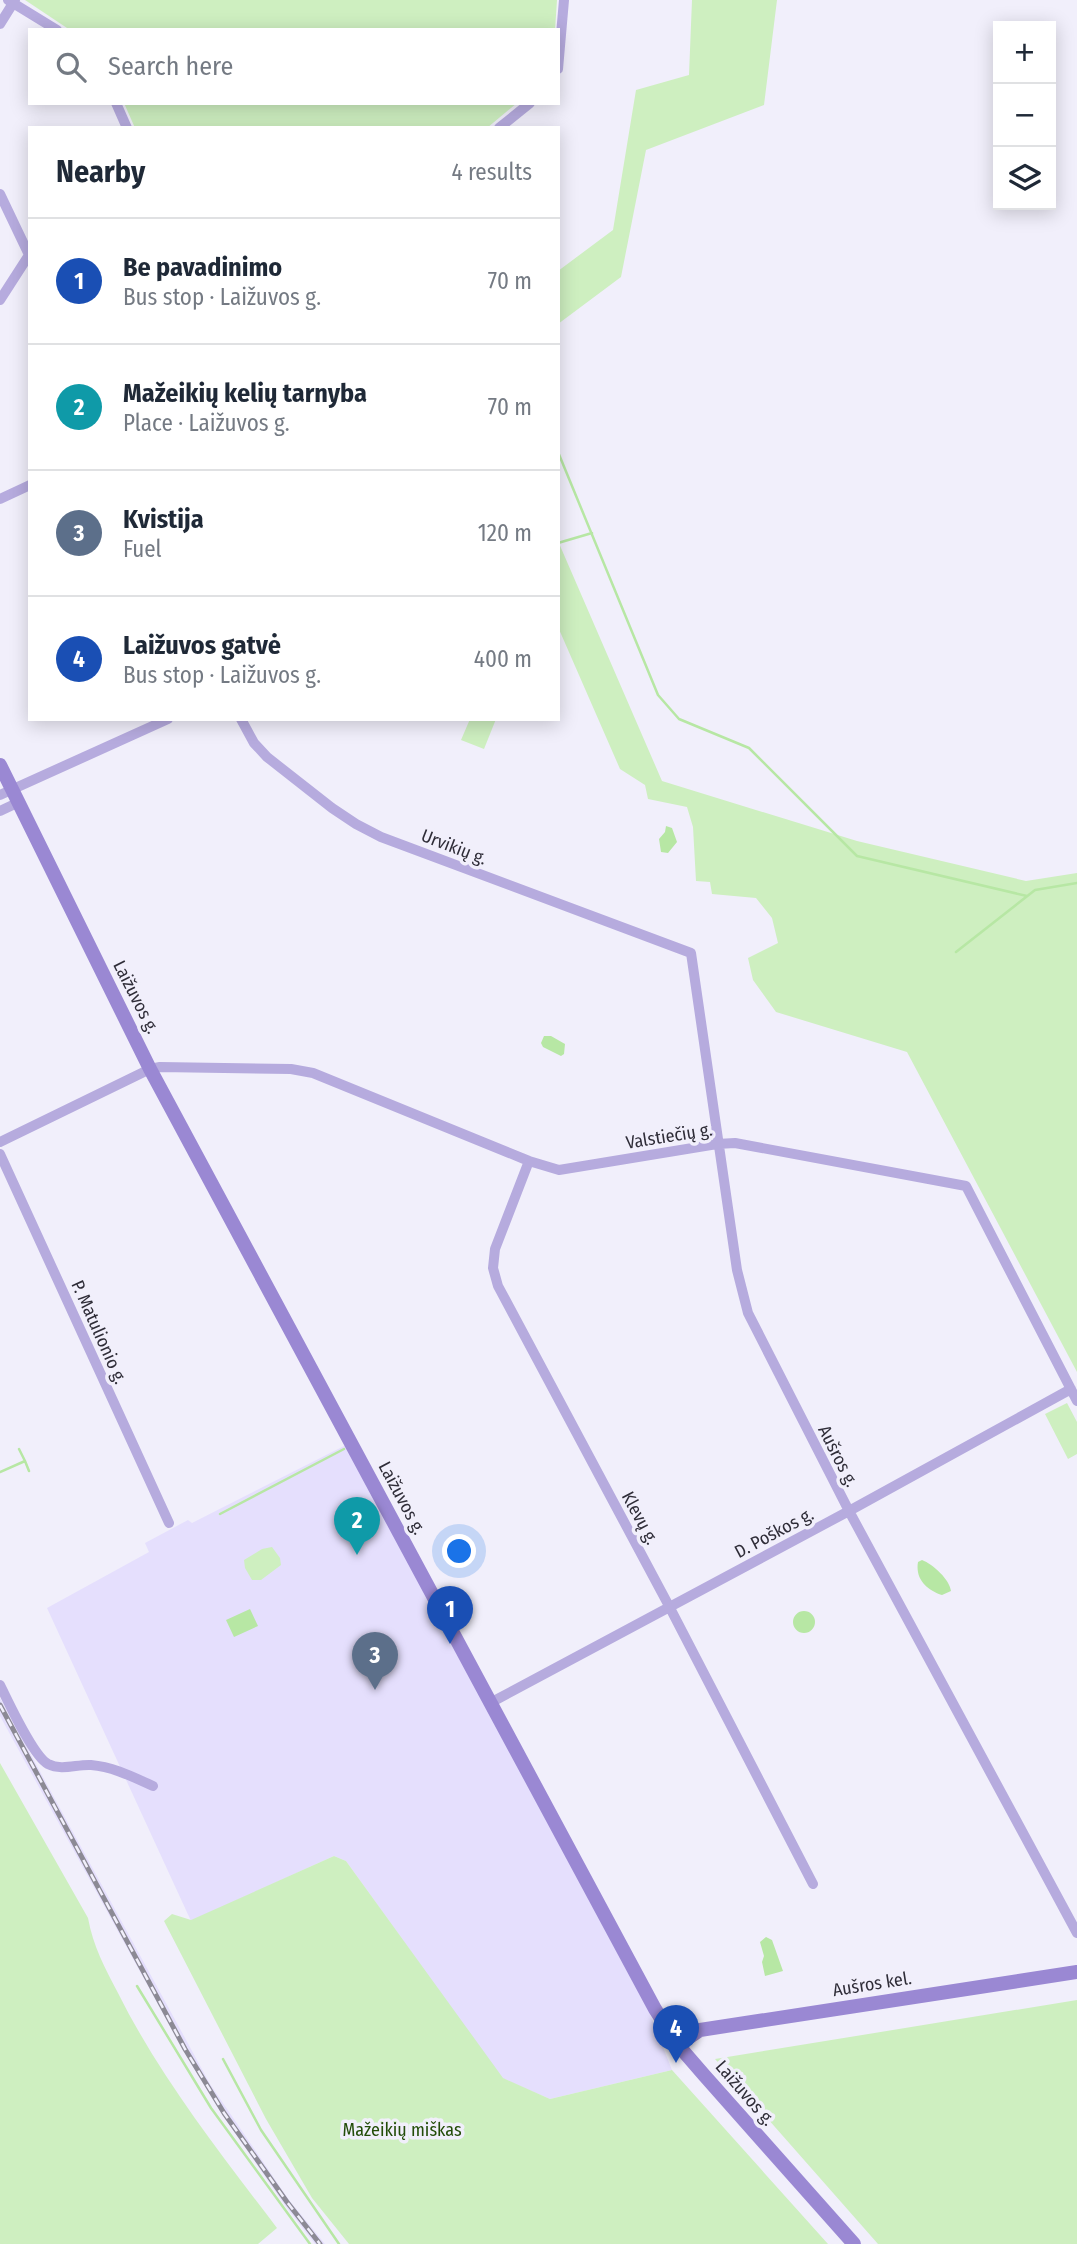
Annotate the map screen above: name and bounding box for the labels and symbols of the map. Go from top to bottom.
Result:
street label: Urvikių g. [418,824,490,870]
street label: Laižuvos g. [108,957,164,1037]
street label: Valstiečių g. [624,1118,714,1154]
street label: P. Matulionio g. [66,1277,132,1387]
street label: Aušros g. [813,1422,863,1491]
street label: Laižuvos g. [374,1458,430,1538]
street label: Klevų g. [617,1488,663,1548]
pin: 2 [334,1497,380,1555]
street label: D. Poškos g. [731,1503,817,1563]
your location [442,1534,476,1568]
pin: 1 [427,1586,473,1644]
pin: 3 [352,1632,398,1690]
street label: Aušros kel. [831,1967,913,2001]
pin: 4 [653,2005,699,2063]
street label: Laižuvos g. [711,2056,779,2130]
park label: Mažeikių miškas [342,2119,462,2141]

